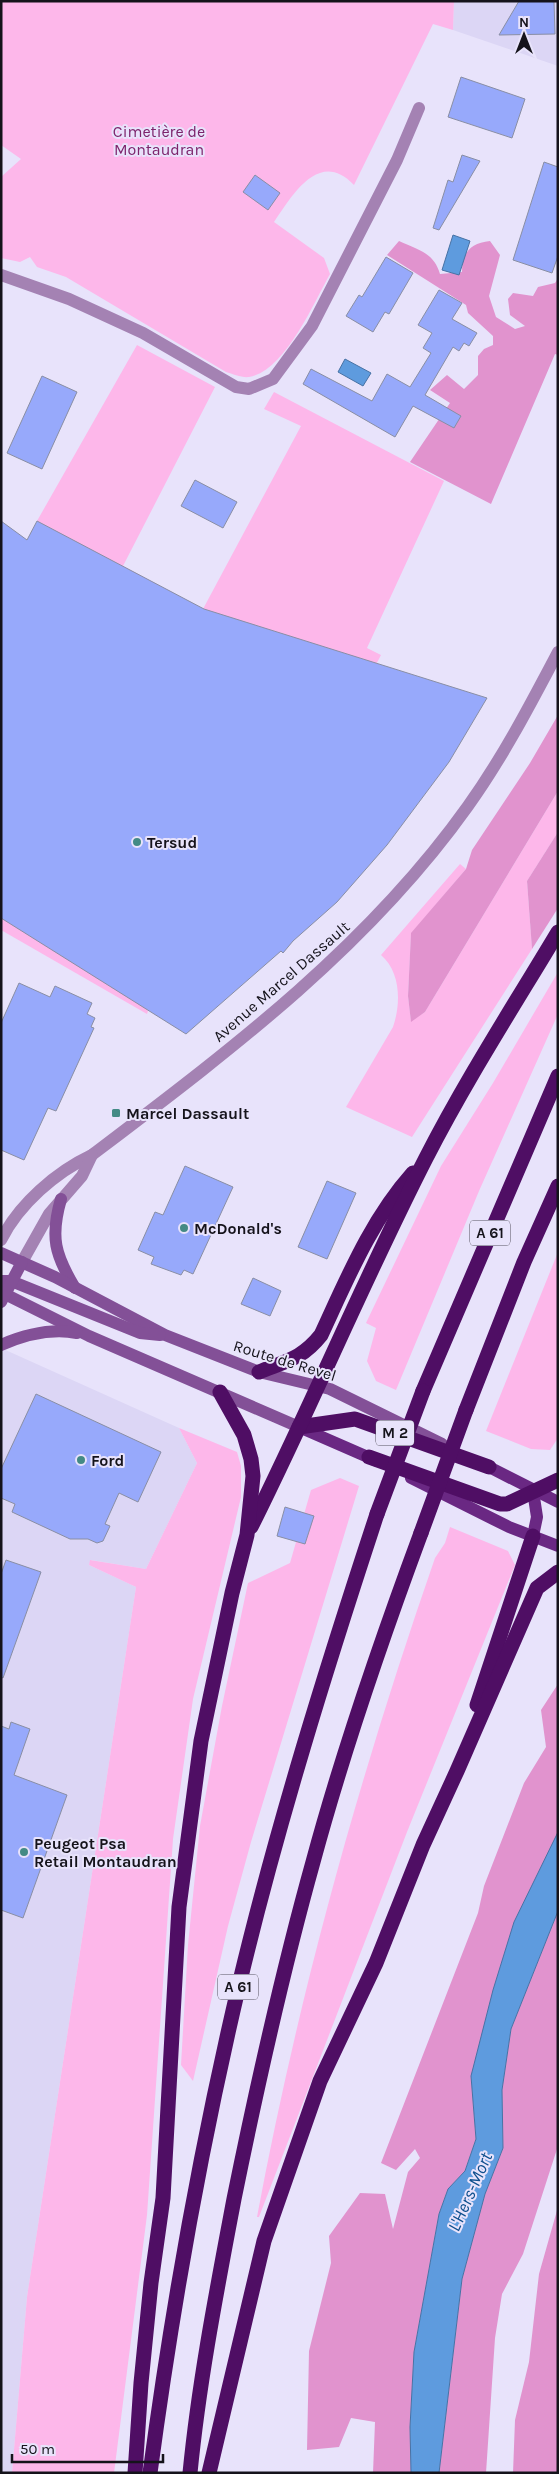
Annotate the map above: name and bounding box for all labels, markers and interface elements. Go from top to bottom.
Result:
north arrow [499,10,549,60]
text: N [519,14,529,31]
park label: Cimetière de Montaudran [113,122,205,159]
place label: Tersud [147,833,197,852]
marker: Tersud [131,836,143,848]
street label: Avenue Marcel Dassault [209,917,353,1046]
place label: Marcel Dassault [126,1104,249,1123]
marker: Marcel Dassault [110,1107,122,1119]
place label: McDonald's [194,1219,282,1238]
road number: A 61 [470,1220,510,1246]
marker: McDonald's [178,1222,190,1234]
street label: Route de Revel [231,1336,339,1385]
road number: M 2 [376,1420,414,1446]
place label: Ford [91,1451,124,1470]
marker: Ford [75,1454,87,1466]
place label: Peugeot Psa Retail Montaudran [34,1834,177,1871]
marker: Peugeot Psa Retail Montaudran [18,1846,30,1858]
road number: A 61 [218,1974,258,2000]
water label: L'Hers-Mort [443,2148,498,2235]
scale bar [12,2432,164,2464]
text: 50 m [20,2440,55,2458]

